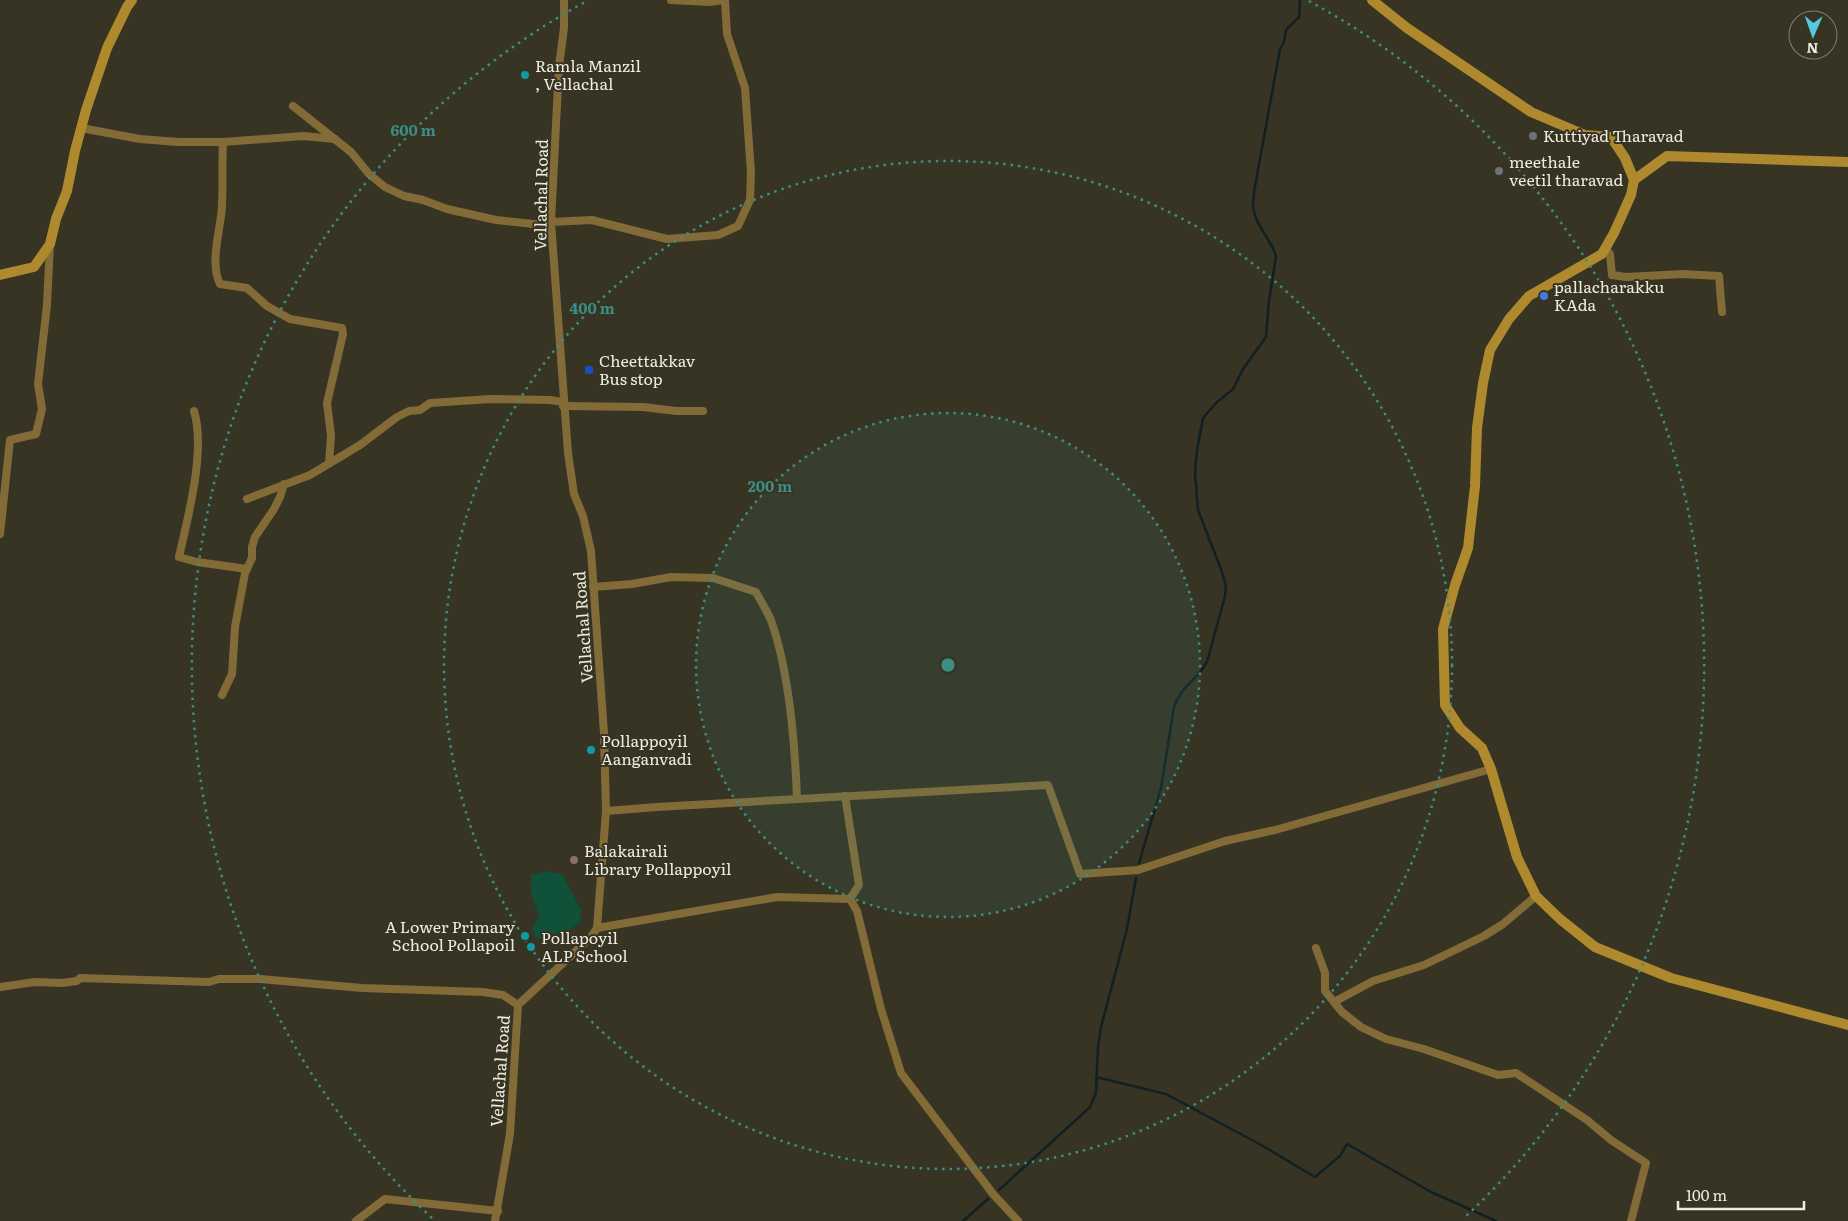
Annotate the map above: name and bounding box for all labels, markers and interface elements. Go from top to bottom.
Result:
north arrow [1788,10,1838,60]
text: N [1806,39,1819,59]
place label: Ramla Manzil , Vellachal [535,53,641,95]
marker: Ramla Manzil , Vellachal [519,69,531,81]
text: 600 m [390,118,436,141]
place label: Kuttiyad Tharavad [1543,123,1684,147]
marker: Kuttiyad Tharavad [1527,130,1539,142]
street label: Vellachal Road [527,139,553,251]
place label: meethale veetil tharavad [1509,149,1624,191]
marker: meethale veetil tharavad [1493,165,1505,177]
place label: pallacharakku KAda [1554,274,1664,316]
marker: pallacharakku KAda [1538,290,1550,302]
text: 400 m [569,296,615,319]
place label: Cheettakkav Bus stop [599,348,696,390]
marker: Cheettakkav Bus stop [583,364,595,376]
text: 200 m [748,474,792,497]
street label: Vellachal Road [566,570,598,684]
centre of rings [939,656,957,674]
place label: Pollappoyil Aanganvadi [601,728,692,770]
marker: Pollappoyil Aanganvadi [585,744,597,756]
place label: Balakairali Library Pollappoyil [584,838,731,880]
marker: Balakairali Library Pollappoyil [568,854,580,866]
place label: A Lower Primary School Pollapoil [385,914,516,956]
place label: Pollapoyil ALP School [541,925,628,967]
marker: A Lower Primary School Pollapoil [519,930,531,942]
marker: Pollapoyil ALP School [525,941,537,953]
street label: Vellachal Road [483,1014,515,1128]
scale bar [1678,1178,1804,1210]
text: 100 m [1686,1183,1727,1206]

